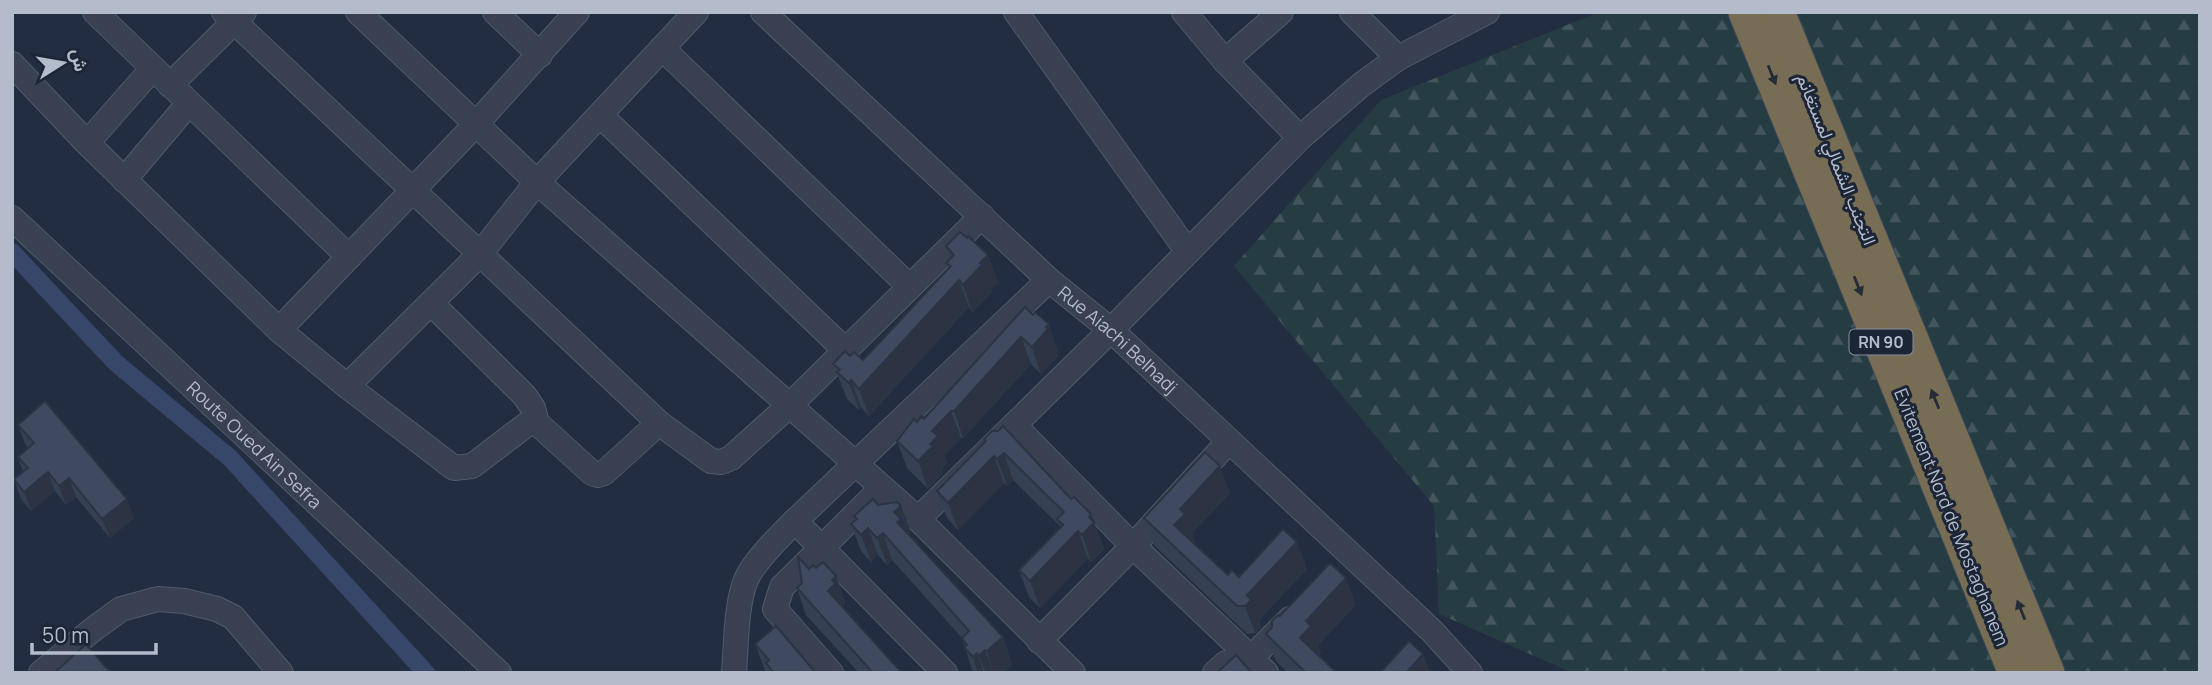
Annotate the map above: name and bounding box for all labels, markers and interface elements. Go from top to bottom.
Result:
north arrow [28,28,98,98]
text: ش [65,46,95,74]
one-way arrow [1766,65,1777,86]
street label: التجنب الشمالي لمستغانم [1788,70,1882,250]
one-way arrow [1852,276,1863,297]
street label: Rue Aiachi Belhadj [1053,280,1183,399]
road number: RN 90 [1850,330,1912,354]
street label: Route Oued Ain Sefra [182,376,327,514]
street label: Evitement Nord de Mostaghanem [1889,385,2015,649]
one-way arrow [1929,389,1941,409]
one-way arrow [2016,599,2027,620]
scale bar [32,612,156,656]
text: 50 m [42,621,89,649]

